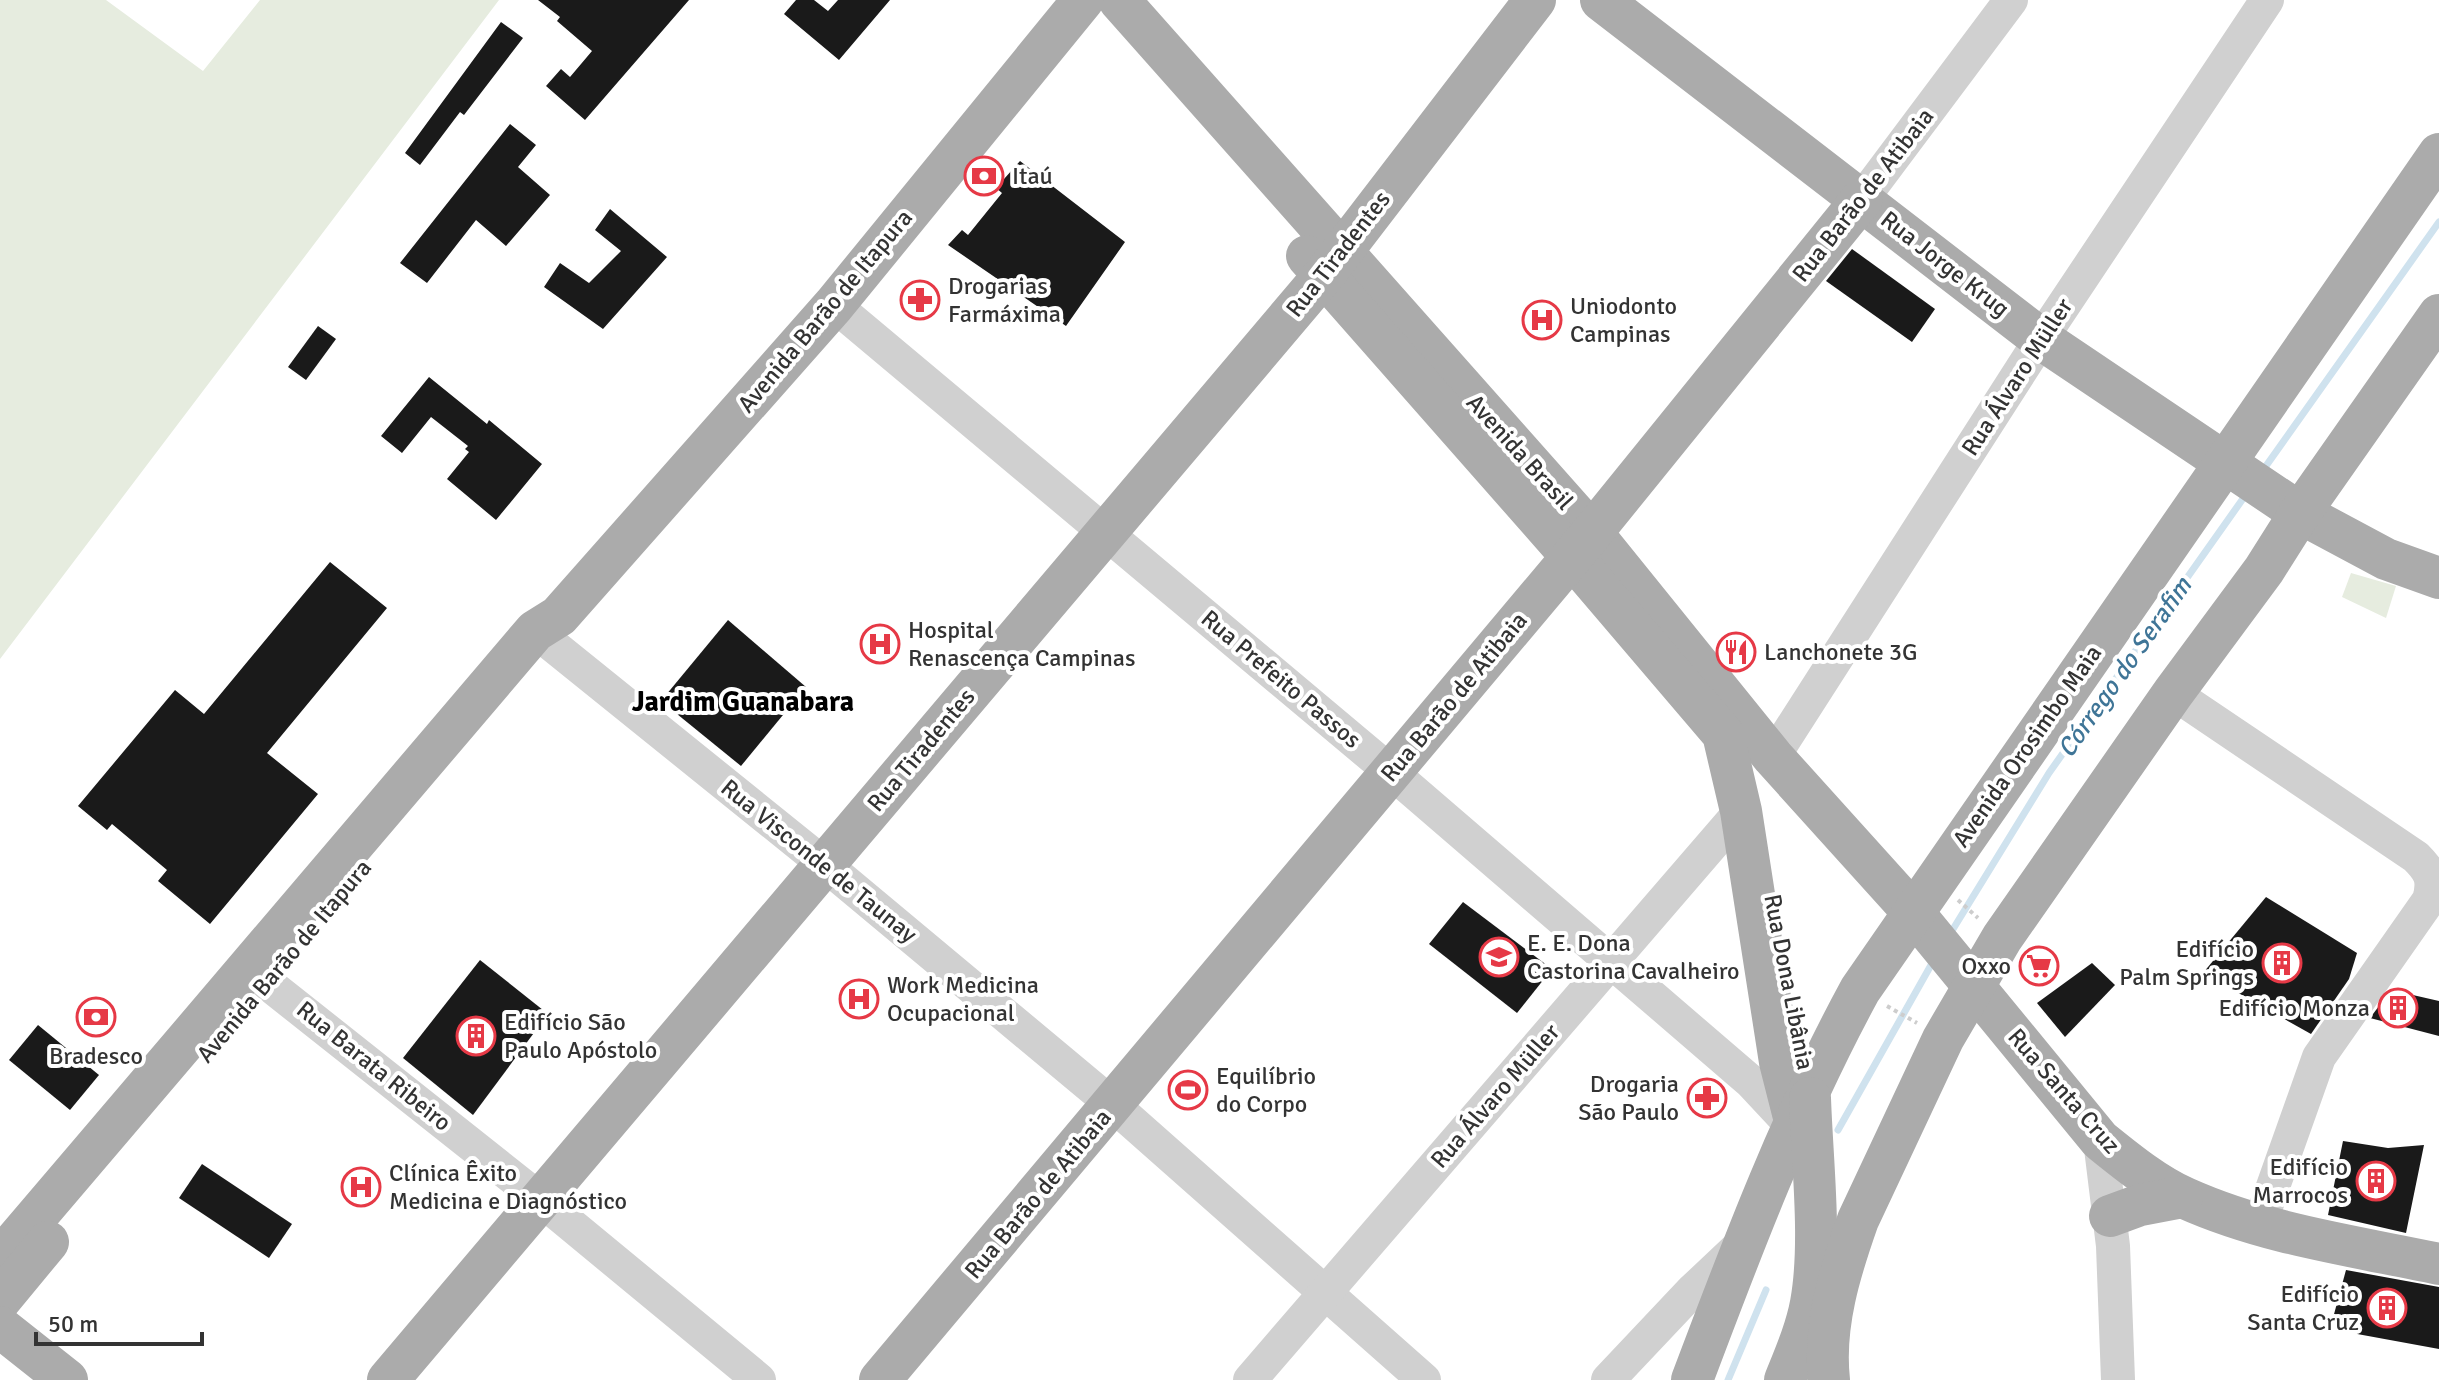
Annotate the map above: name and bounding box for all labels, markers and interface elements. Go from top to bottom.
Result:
street label: Rua Barão de Atibaia [1786,102,1940,288]
bank icon: Itaú [963,155,1005,197]
place label: Itaú [1012,161,1053,191]
street label: Rua Tiradentes [1279,185,1397,323]
street label: Avenida Barão de Itapura [731,203,919,419]
street label: Rua Jorge Krug [1875,204,2015,324]
place label: Drogarias Farmáxima [948,271,1061,329]
pharmacy icon: Drogarias Farmáxima [899,279,941,321]
place label: Uniodonto Campinas [1570,291,1677,349]
street label: Rua Álvaro Müller [1955,292,2079,461]
hospital icon: Uniodonto Campinas [1521,299,1563,341]
street label: Avenida Brasil [1460,388,1580,516]
water label: Córrego do Serafim [2051,570,2200,764]
street label: Rua Prefeito Passos [1195,603,1367,755]
street label: Rua Barão de Atibaia [1374,606,1534,788]
place label: Hospital Renascença Campinas [908,615,1136,673]
hospital icon: Hospital Renascença Campinas [859,623,901,665]
restaurant icon: Lanchonete 3G [1715,631,1757,673]
place label: Lanchonete 3G [1764,637,1917,667]
street label: Avenida Orosimbo Maia [1946,639,2108,853]
street label: Rua Tiradentes [861,682,981,818]
district label: Jardim Guanabara [632,685,854,719]
street label: Rua Visconde de Taunay [715,773,923,949]
street label: Avenida Barão de Itapura [190,853,378,1069]
street label: Rua Dona Libânia [1757,892,1821,1072]
place label: E. E. Dona Castorina Cavalheiro [1527,928,1740,986]
place label: Edifício Palm Springs [2119,934,2254,992]
school or university icon: E. E. Dona Castorina Cavalheiro [1478,936,1520,978]
building icon: Edifício Palm Springs [2261,942,2303,984]
supermarket icon: Oxxo [2018,945,2060,987]
place label: Oxxo [1961,951,2011,981]
place label: Work Medicina Ocupacional [887,970,1039,1028]
hospital icon: Work Medicina Ocupacional [838,978,880,1020]
building icon: Edifício Monza [2377,987,2419,1029]
place label: Edifício Monza [2218,993,2370,1023]
street label: Rua Barata Ribeiro [291,994,457,1138]
bank icon: Bradesco [75,996,117,1038]
place label: Edifício São Paulo Apóstolo [504,1007,657,1065]
building icon: Edifício São Paulo Apóstolo [455,1015,497,1057]
street label: Rua Álvaro Müller [1424,1017,1566,1174]
street label: Rua Santa Cruz [2001,1022,2127,1160]
place label: Bradesco [49,1041,143,1071]
place label: Equilíbrio do Corpo [1216,1061,1316,1119]
sports icon: Equilíbrio do Corpo [1167,1069,1209,1111]
place label: Drogaria São Paulo [1578,1069,1679,1127]
pharmacy icon: Drogaria São Paulo [1686,1077,1728,1119]
street label: Rua Barão de Atibaia [958,1103,1118,1285]
place label: Edifício Marrocos [2253,1152,2348,1210]
place label: Clínica Êxito Medicina e Diagnóstico [389,1158,627,1216]
building icon: Edifício Marrocos [2355,1160,2397,1202]
hospital icon: Clínica Êxito Medicina e Diagnóstico [340,1166,382,1208]
place label: Edifício Santa Cruz [2247,1279,2359,1337]
building icon: Edifício Santa Cruz [2366,1287,2408,1329]
scale bar [36,1296,202,1346]
text: 50 m [48,1309,98,1339]

